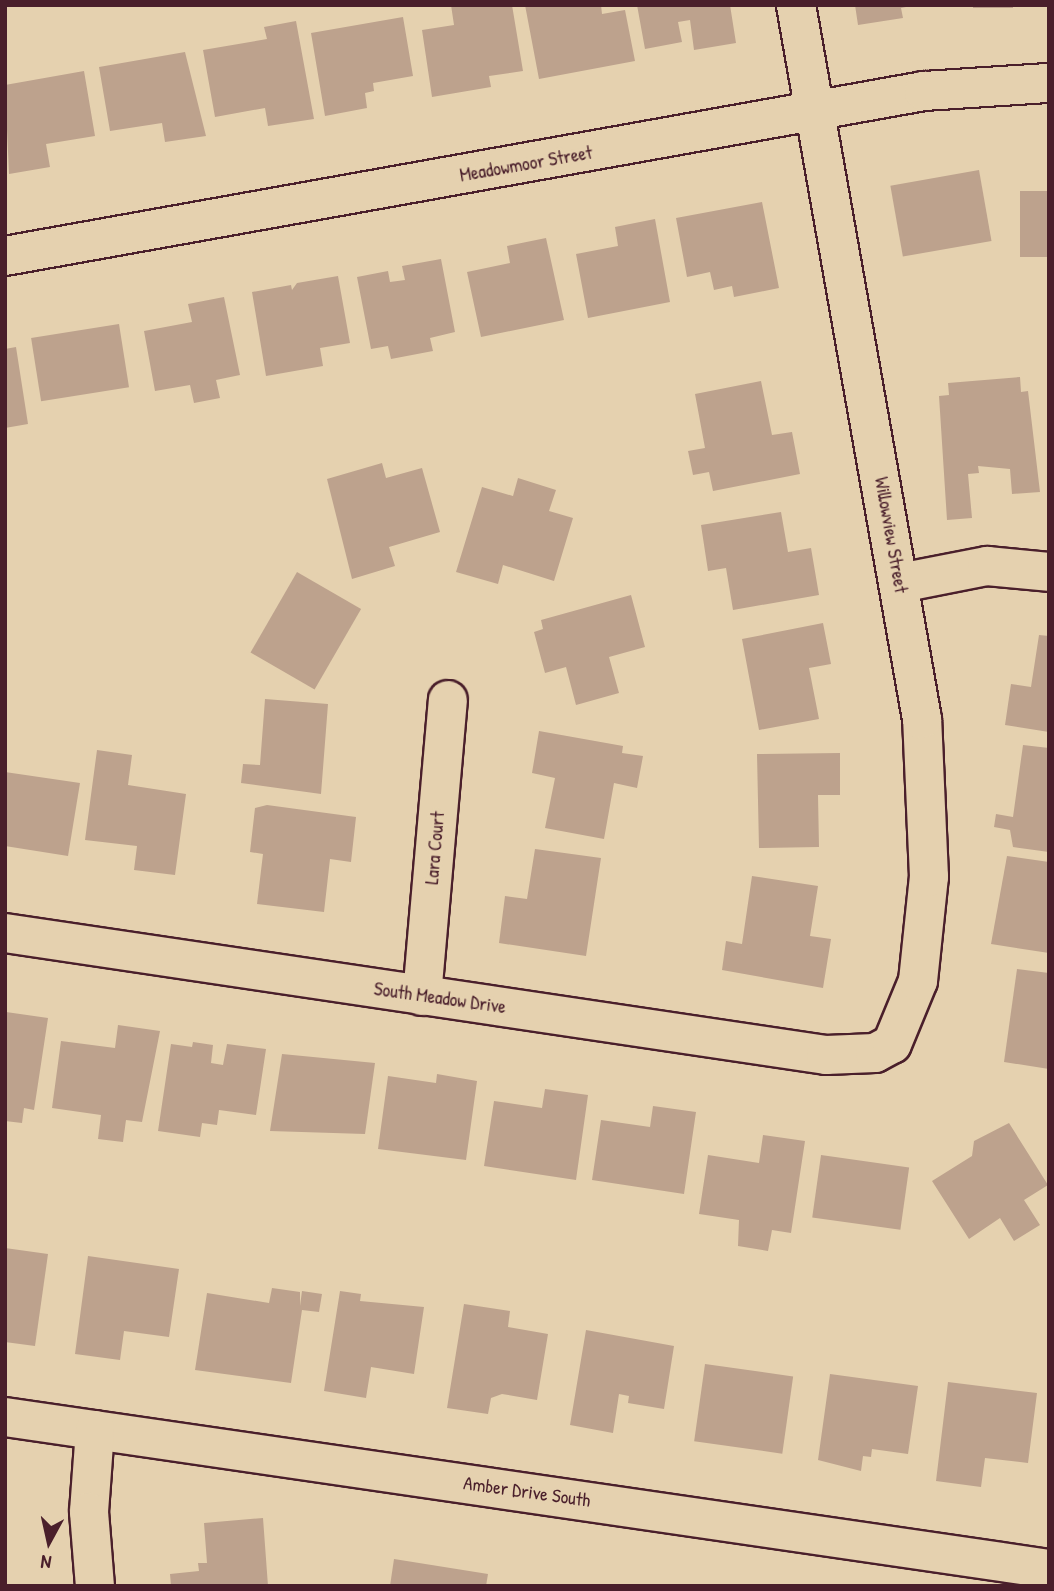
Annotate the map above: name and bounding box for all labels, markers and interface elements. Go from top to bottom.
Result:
street label: Meadowmoor Street [458,141,594,187]
street label: Willowview Street [870,475,912,595]
street label: Lara Court [420,811,450,885]
street label: South Meadow Drive [372,977,508,1019]
street label: Amber Drive South [462,1472,592,1512]
north arrow [14,1507,84,1577]
text: N [39,1549,53,1576]

